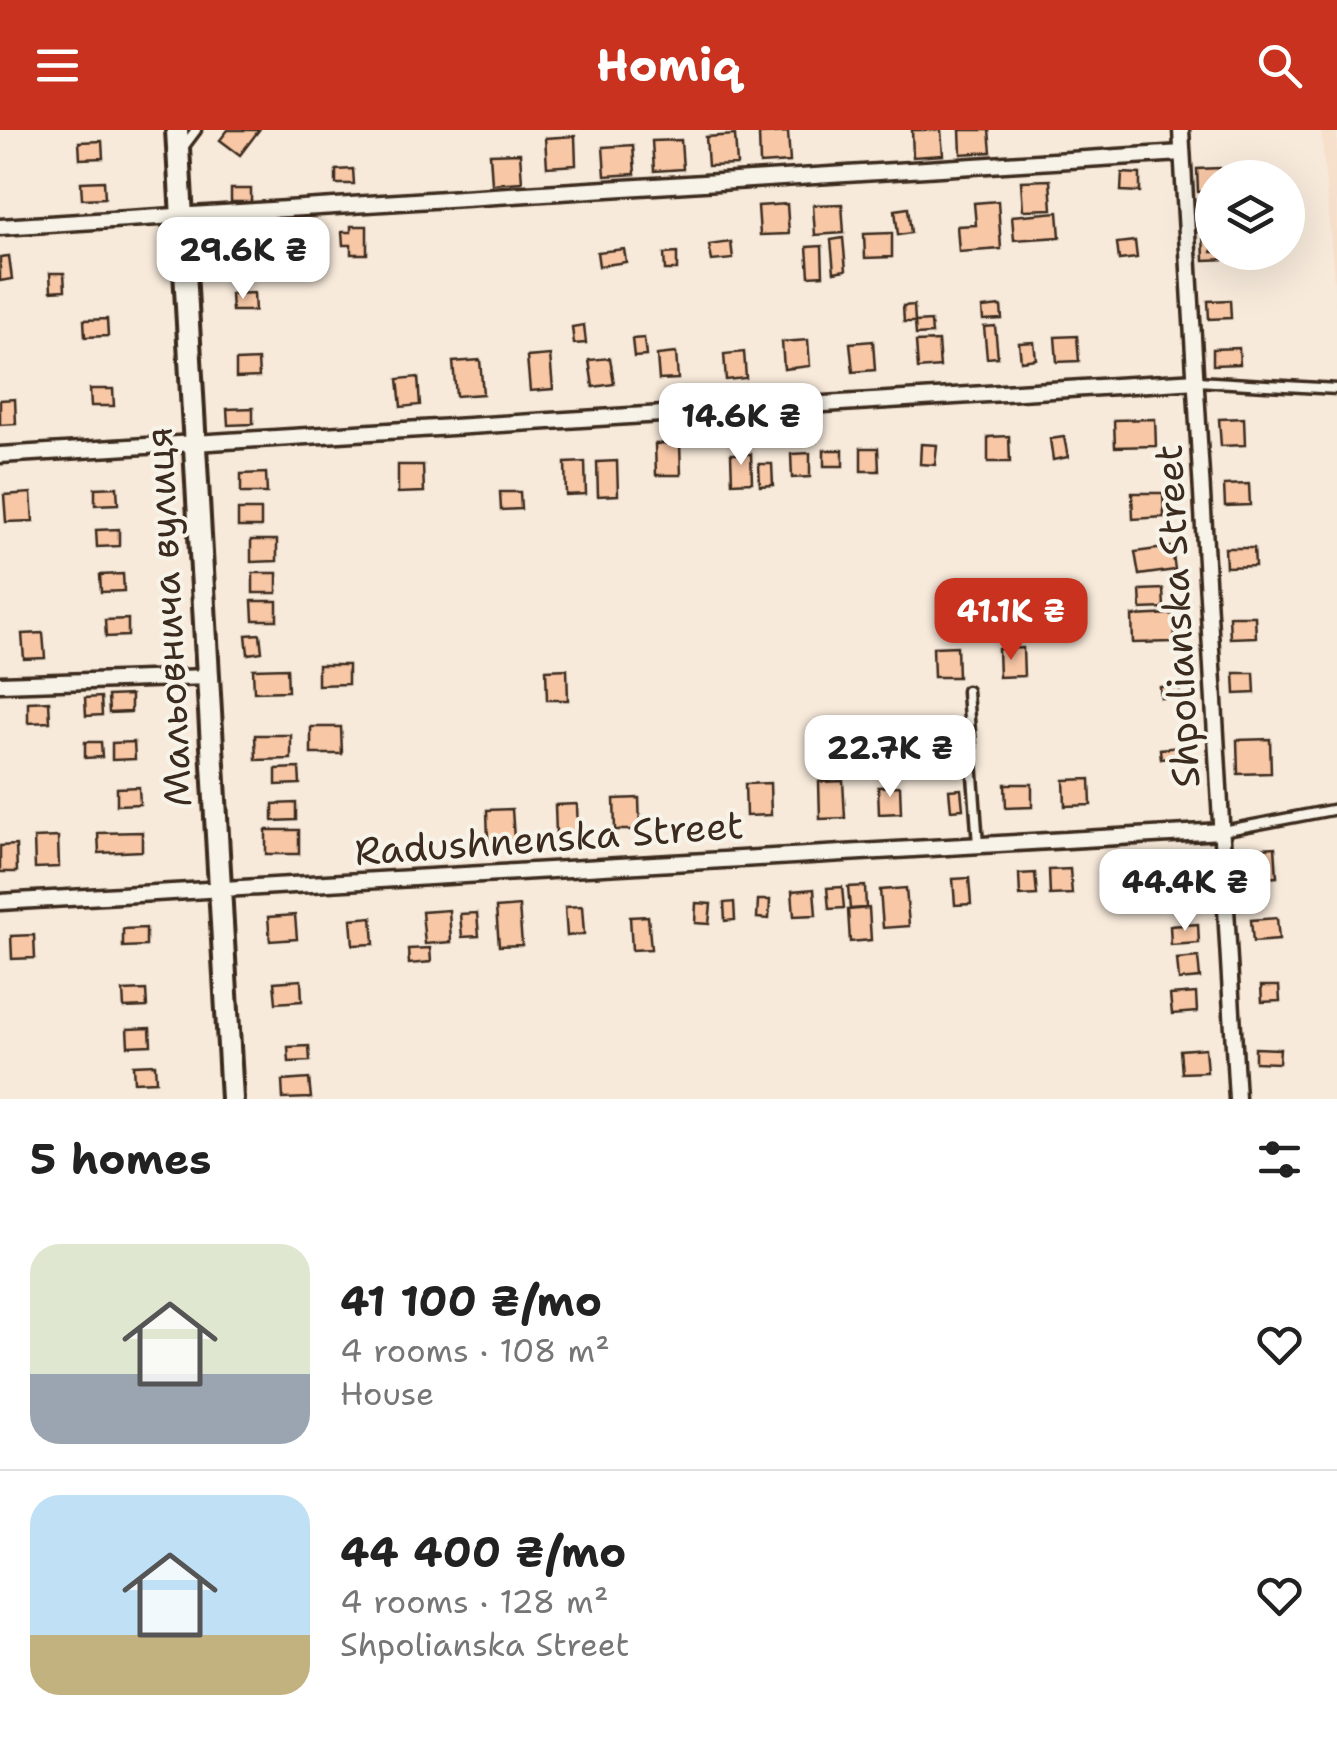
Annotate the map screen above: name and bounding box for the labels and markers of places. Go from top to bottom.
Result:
pin: 29.6K ₴ [151,217,335,302]
pin: 14.6K ₴ [649,383,833,468]
pin: 41.1K ₴ [919,578,1103,663]
pin: 22.7K ₴ [798,715,982,800]
pin: 44.4K ₴ [1093,849,1277,934]

